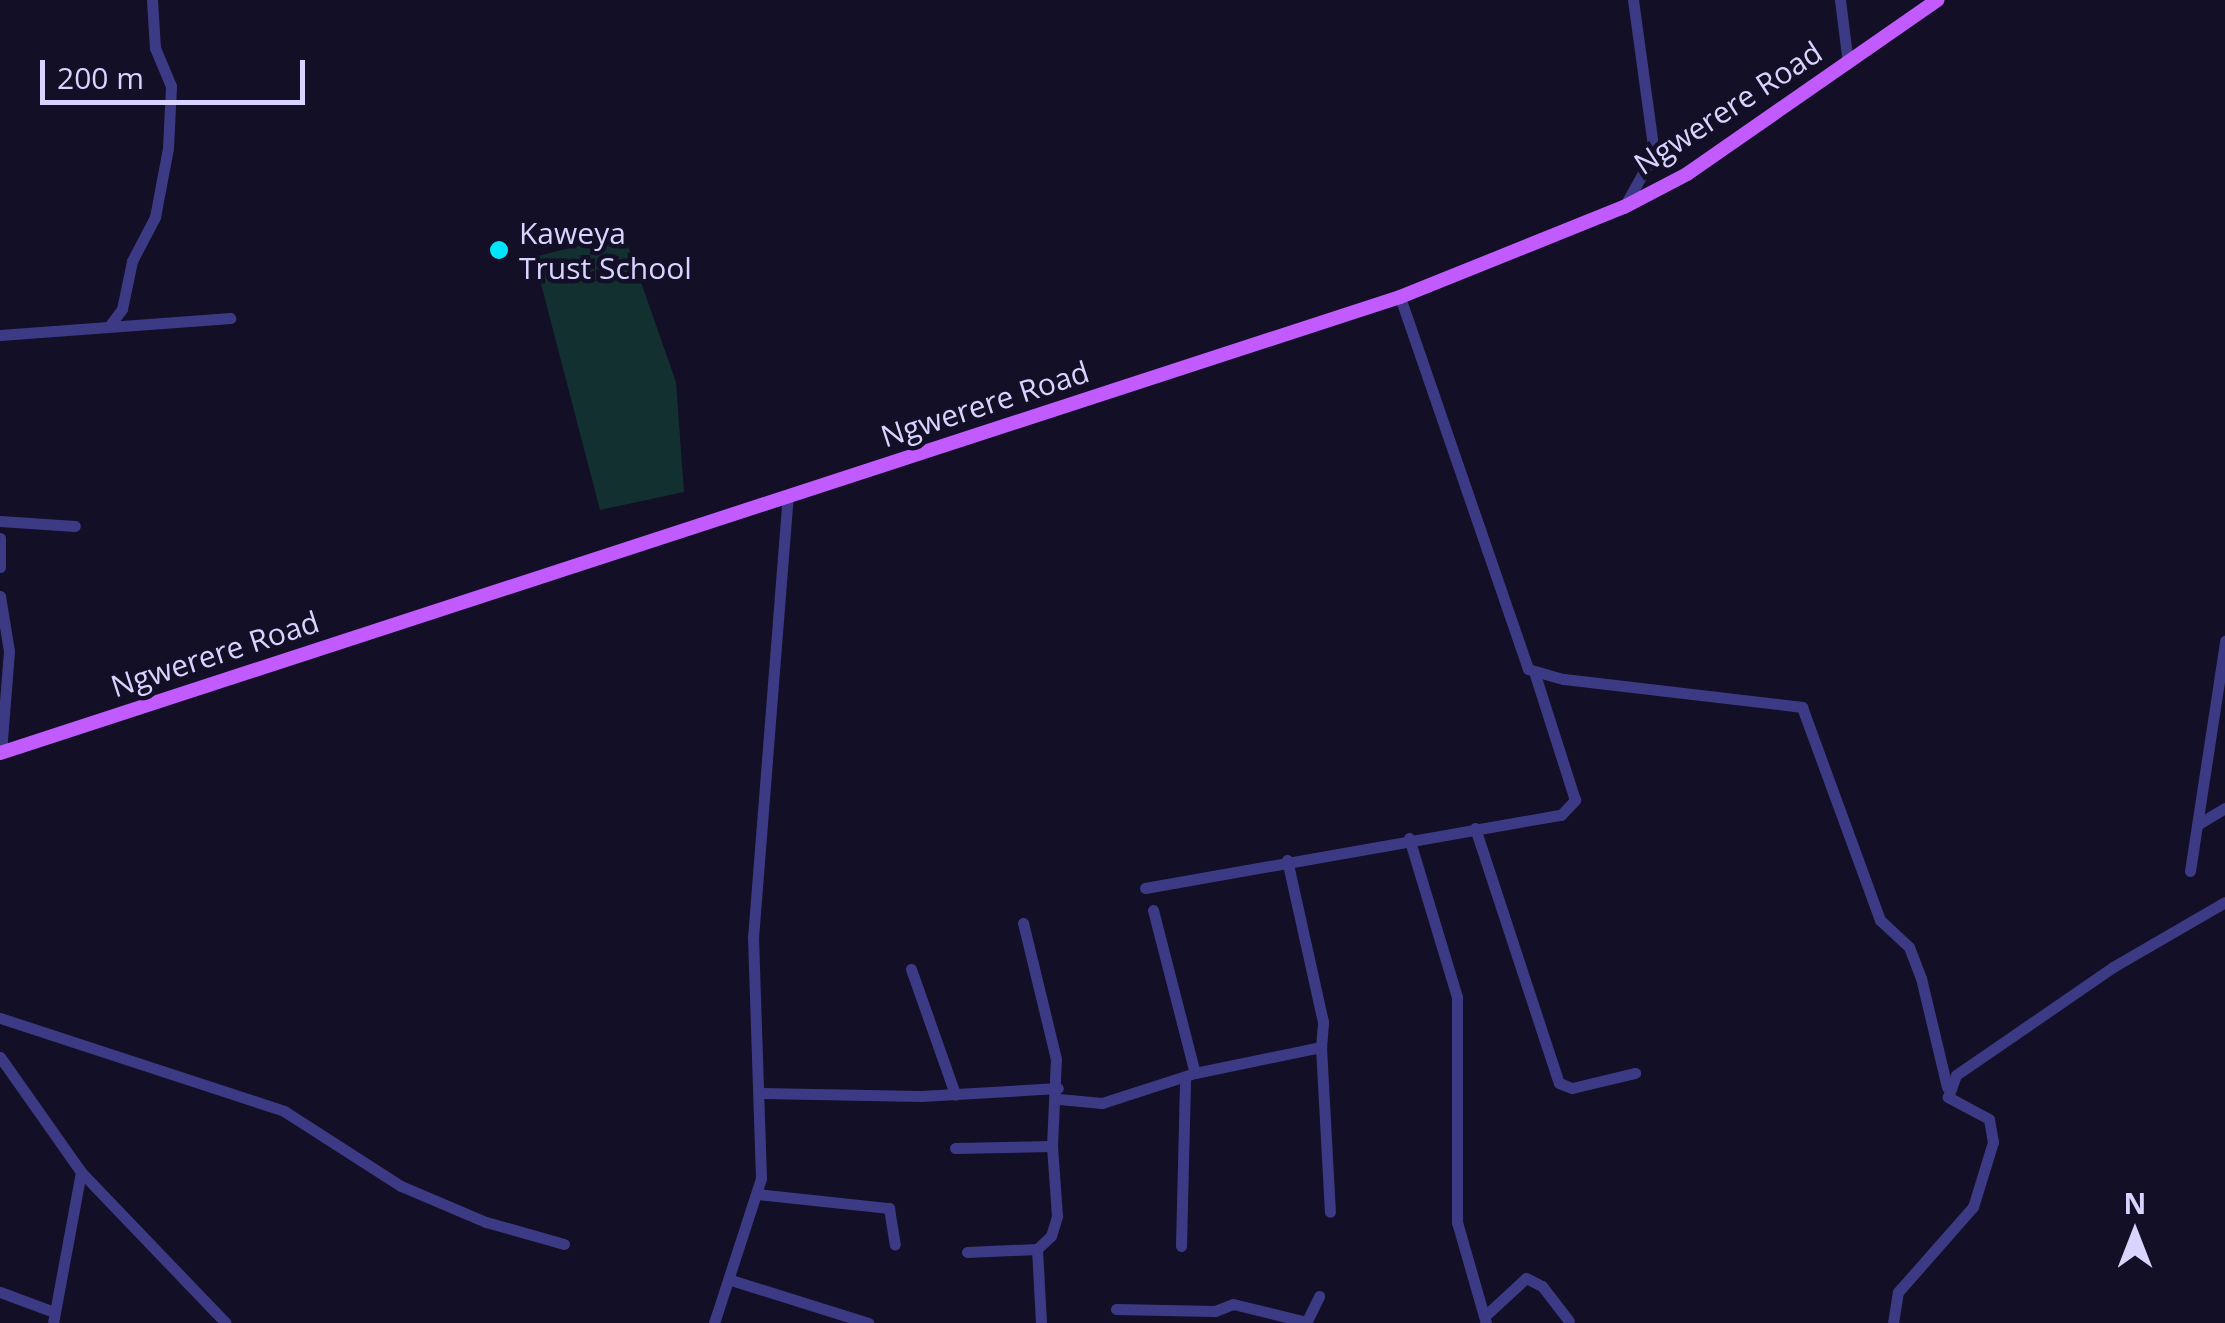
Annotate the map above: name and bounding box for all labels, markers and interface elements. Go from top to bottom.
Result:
street label: Ngwerere Road [1627,34,1829,182]
scale bar [45,40,310,102]
text: 200 m [57,57,144,98]
place label: Kaweya Trust School [519,215,692,286]
marker: Kaweya Trust School [488,239,510,261]
street label: Ngwerere Road [876,353,1094,455]
street label: Ngwerere Road [106,603,324,705]
north arrow [2085,1183,2185,1283]
text: N [2124,1184,2146,1222]

